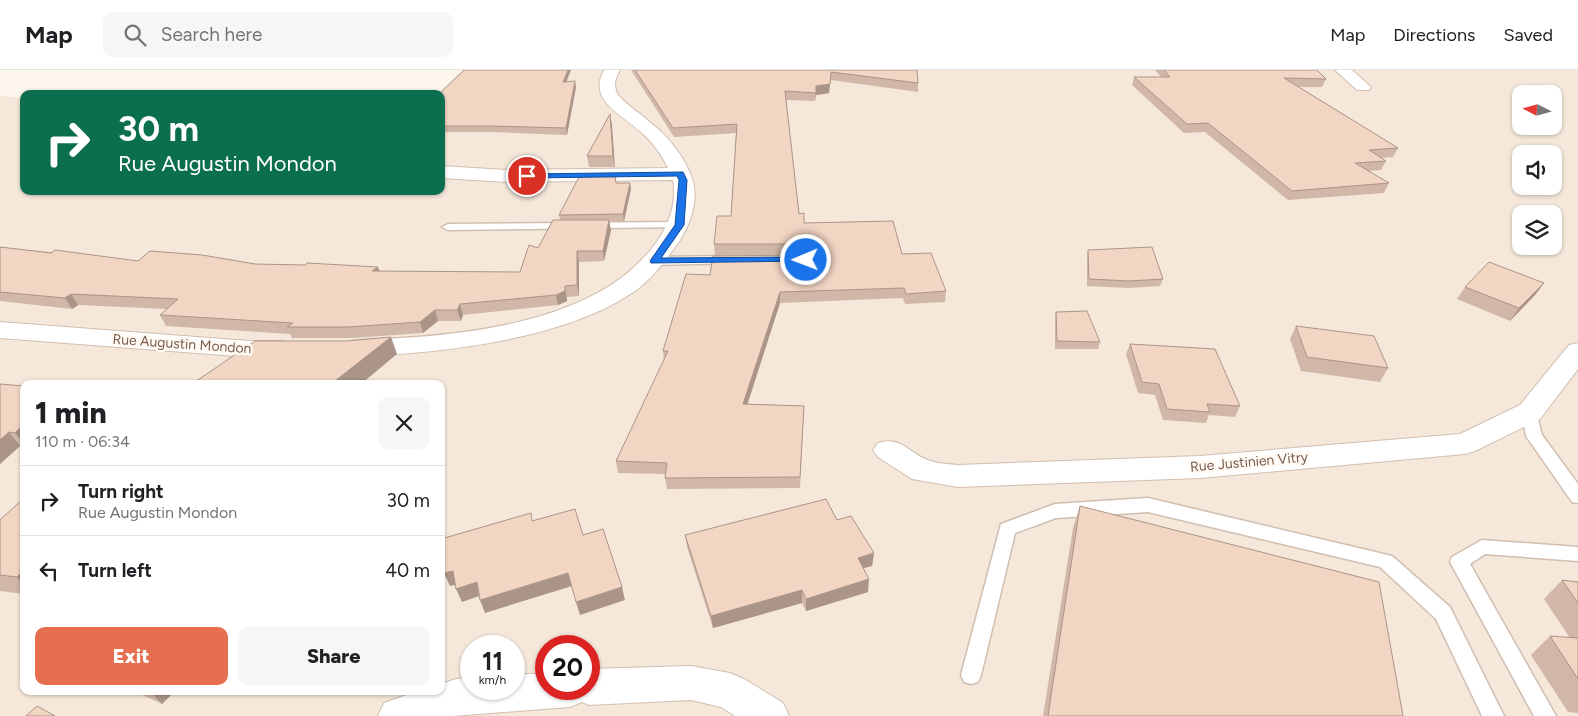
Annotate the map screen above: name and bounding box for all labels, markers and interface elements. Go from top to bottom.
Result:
search box [103,12,453,57]
text: Map [25,20,73,49]
icon: search [121,21,149,49]
text: Search here [161,23,262,46]
text: Map [1330,24,1365,46]
text: Directions [1393,24,1475,46]
text: Saved [1503,24,1553,46]
north arrow [1512,85,1562,135]
map controls [1512,85,1562,255]
text: 30 m [118,108,199,150]
icon: right [35,110,100,175]
button: sound [1512,145,1562,195]
text: Rue Augustin Mondon [118,150,337,177]
pin [506,155,548,197]
icon: arrive [513,162,541,190]
button: layers [1512,205,1562,255]
position arrow [779,233,831,285]
street label: Rue Augustin Mondon [112,331,252,357]
text: 1 min [35,394,107,431]
button: close [378,397,430,449]
text: 110 m · 06:34 [35,432,130,451]
street label: Rue Justinien Vitry [1189,448,1309,476]
text: Turn right [78,480,164,503]
icon: right [35,487,63,515]
text: 30 m [387,489,430,512]
text: Rue Augustin Mondon [78,503,237,522]
icon: left [35,557,63,585]
text: Turn left [78,559,152,582]
text: 40 m [385,559,430,582]
button: Exit [35,627,228,685]
button: Share [238,627,430,685]
speed limit sign: 20 [535,635,600,700]
text: 11 [482,646,503,676]
text: km/h [479,673,506,687]

